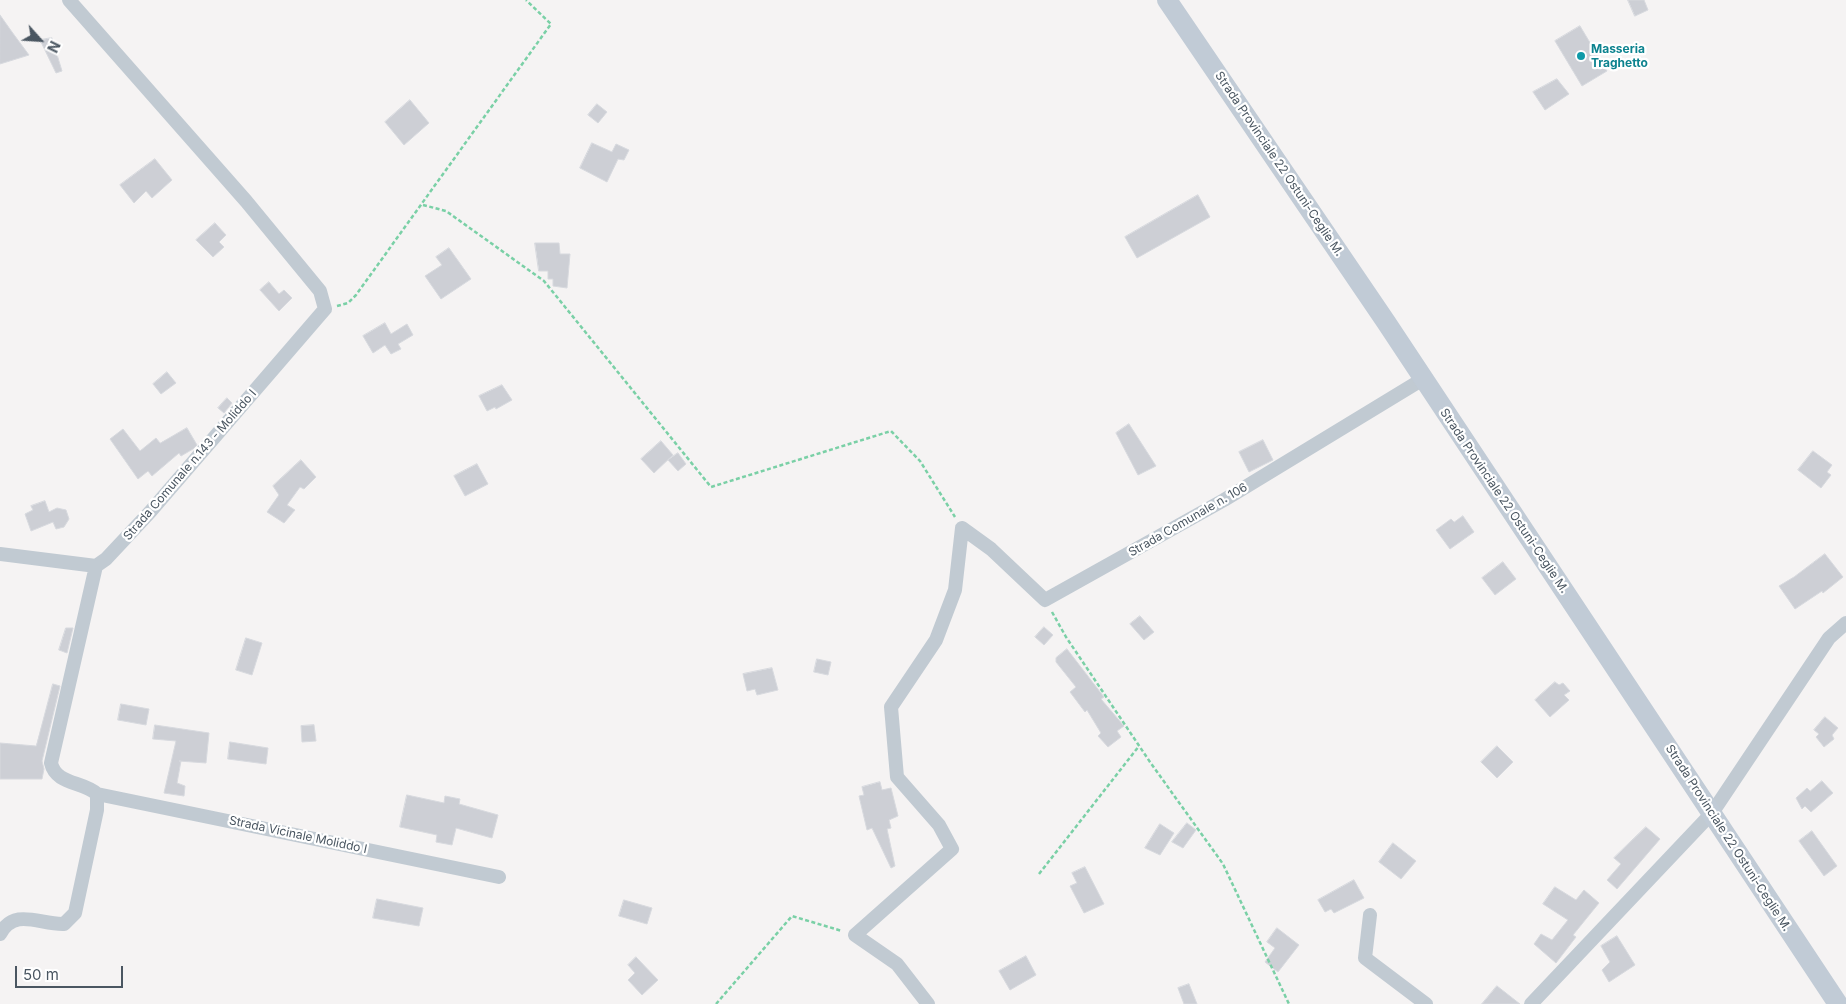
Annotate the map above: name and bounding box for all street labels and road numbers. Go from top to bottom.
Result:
street label: Strada Provinciale 22 Ostuni-Ceglie M. [1212,69,1346,259]
street label: Strada Comunale n.143 - Moliddo I [121,387,259,543]
street label: Strada Provinciale 22 Ostuni-Ceglie M. [1437,406,1571,596]
street label: Strada Comunale n. 106 [1126,480,1250,560]
street label: Strada Provinciale 22 Ostuni-Ceglie M. [1662,742,1794,934]
street label: Strada Vicinale Moliddo I [228,813,368,857]

